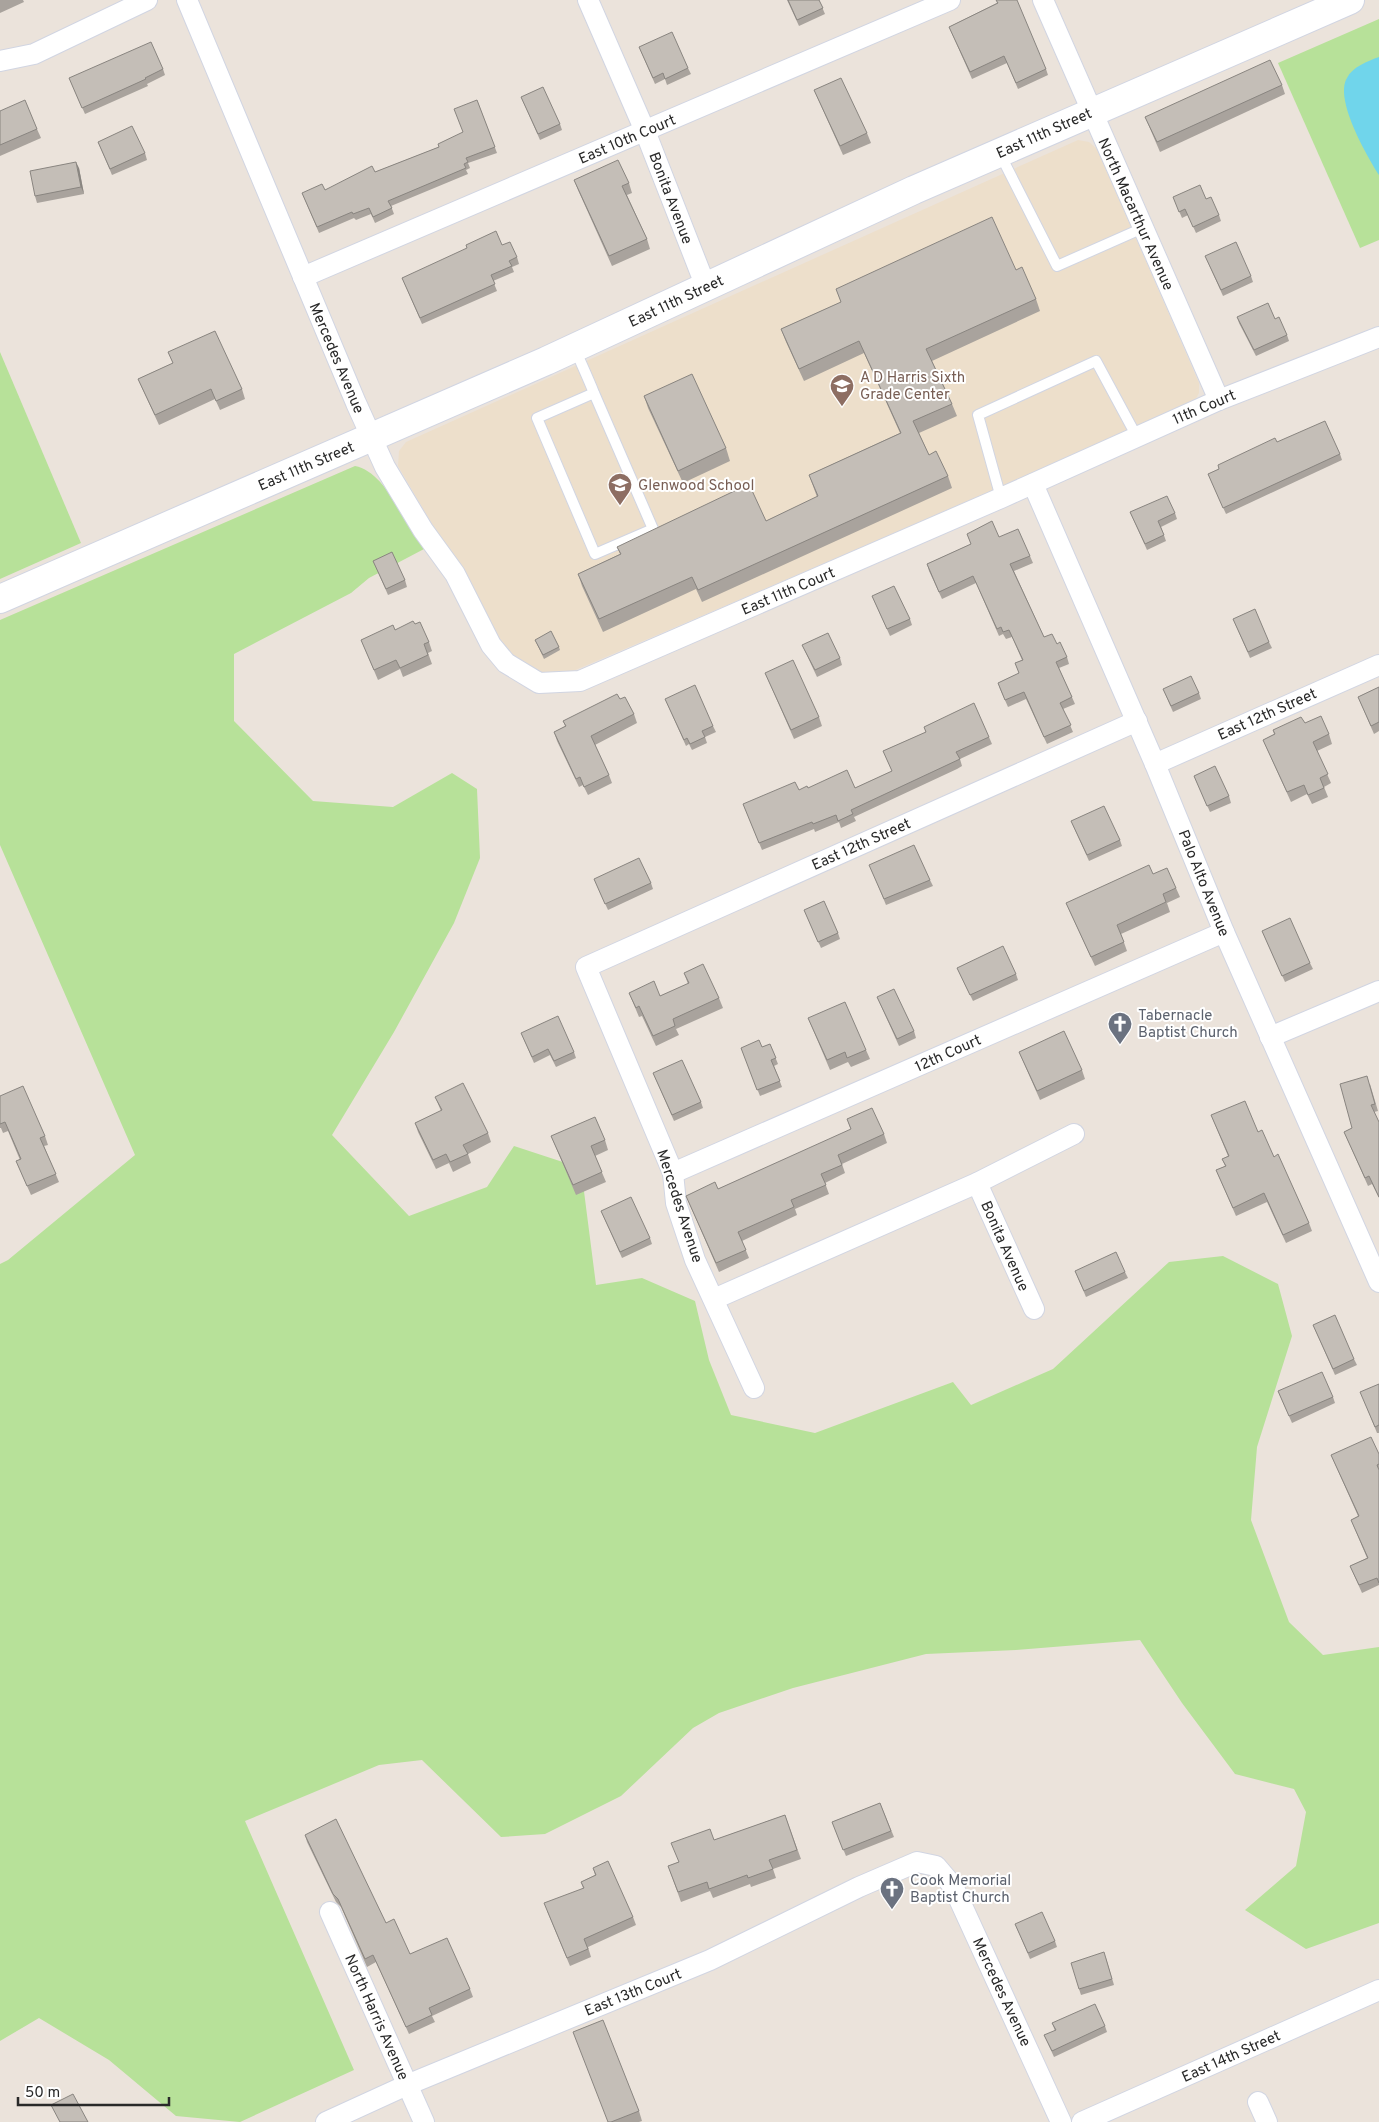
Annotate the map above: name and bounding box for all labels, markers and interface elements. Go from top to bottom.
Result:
street label: East 11th Street [994,105,1095,164]
street label: East 10th Court [576,111,679,169]
street label: North Macarthur Avenue [1092,135,1177,294]
street label: Bonita Avenue [643,150,696,247]
street label: East 11th Street [626,272,727,333]
street label: Mercedes Avenue [304,300,367,417]
place label: A D Harris Sixth Grade Center [860,369,965,405]
school or university icon: A D Harris Sixth Grade Center [829,373,855,407]
street label: 11th Court [1170,387,1239,430]
street label: East 11th Street [256,439,358,496]
school or university icon: Glenwood School [607,472,633,506]
place label: Glenwood School [638,477,754,496]
street label: East 11th Court [739,564,838,621]
street label: East 12th Street [1215,685,1320,746]
street label: East 12th Street [809,815,914,876]
street label: Palo Alto Avenue [1173,827,1233,940]
place label: Tabernacle Baptist Church [1138,1007,1238,1043]
church icon: Tabernacle Baptist Church [1107,1011,1133,1045]
street label: 12th Court [913,1031,985,1077]
street label: Mercedes Avenue [651,1147,706,1266]
street label: Bonita Avenue [975,1198,1032,1295]
place label: Cook Memorial Baptist Church [910,1872,1011,1908]
church icon: Cook Memorial Baptist Church [879,1876,905,1910]
street label: Mercedes Avenue [967,1935,1034,2050]
street label: North Harris Avenue [339,1952,412,2084]
street label: East 13th Court [582,1965,685,2021]
street label: East 14th Street [1179,2027,1284,2088]
scale bar [18,2074,169,2106]
text: 50 m [25,2084,60,2103]

